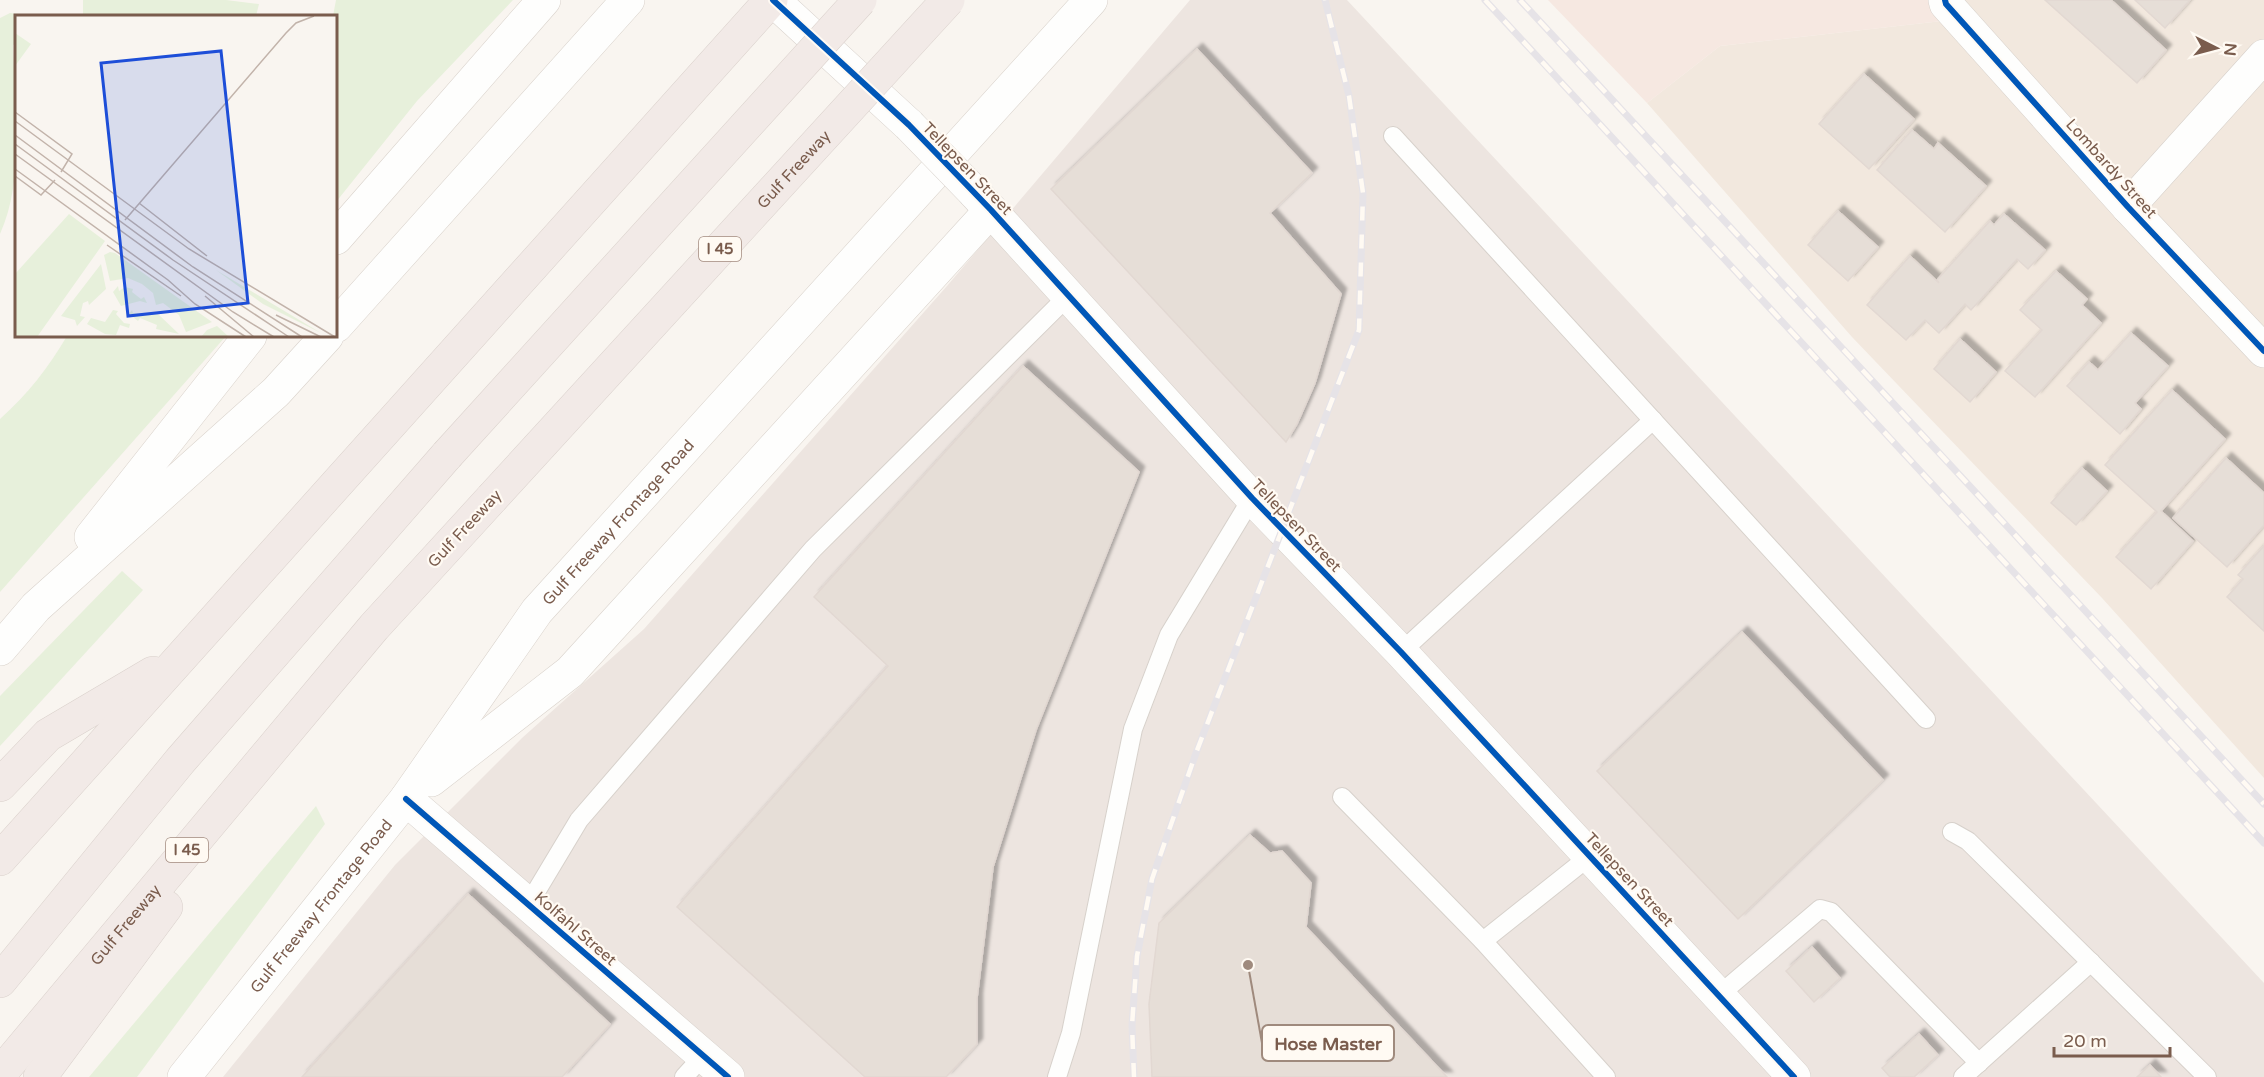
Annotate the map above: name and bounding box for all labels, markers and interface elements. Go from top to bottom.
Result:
inset map [15,15,338,338]
north arrow [2186,18,2246,78]
text: N [2219,42,2241,57]
street label: Lombardy Street [2061,115,2161,223]
street label: Tellepsen Street [918,118,1017,219]
street label: Gulf Freeway [753,126,835,213]
road number: I 45 [699,237,741,261]
street label: Gulf Freeway Frontage Road [538,436,699,610]
street label: Tellepsen Street [1247,475,1346,576]
street label: Gulf Freeway [424,485,506,572]
street label: Gulf Freeway Frontage Road [246,816,397,997]
street label: Tellepsen Street [1581,829,1678,931]
road number: I 45 [166,838,208,862]
street label: Gulf Freeway [86,880,166,970]
street label: Kolfahl Street [530,887,621,970]
scale bar [2054,1020,2170,1058]
callout: Hose Master [1262,1025,1394,1061]
text: 20 m [2063,1030,2107,1052]
text: Hose Master [1274,1033,1383,1055]

